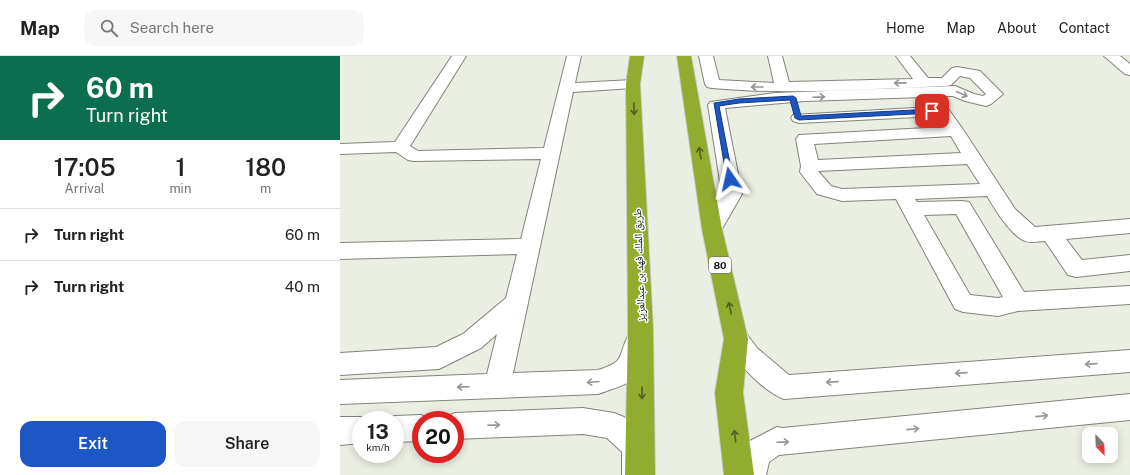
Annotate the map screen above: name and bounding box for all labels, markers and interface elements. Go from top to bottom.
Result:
search box [84,10,364,46]
text: Map [20,17,60,39]
icon: search [98,17,120,39]
text: Search here [130,19,214,36]
text: Home [886,20,925,36]
text: Map [947,20,975,36]
text: About [997,20,1037,36]
text: Contact [1059,20,1110,36]
text: 60 m [86,71,154,104]
icon: right [20,72,72,124]
one-way arrow [894,79,907,86]
one-way arrow [751,83,764,91]
one-way arrow [956,91,968,99]
one-way arrow [812,93,825,100]
pin [915,94,949,128]
icon: arrive [921,100,943,122]
one-way arrow [630,102,638,115]
text: Turn right [86,105,168,126]
one-way arrow [696,147,704,160]
text: 17:05 [54,153,116,181]
text: 1 [175,153,185,181]
text: 180 [245,153,286,181]
position arrow [709,158,751,200]
text: Arrival [65,181,105,196]
text: min [169,181,191,196]
text: m [260,181,271,196]
street label: طريق الملك فهد بن عبدالعزيز [631,208,648,323]
icon: right [20,224,42,246]
text: Turn right [54,226,124,243]
text: 60 m [285,226,320,243]
road number: 80 [709,257,731,273]
icon: right [20,276,42,298]
text: Turn right [54,278,124,295]
text: 40 m [285,278,320,295]
one-way arrow [725,302,733,315]
one-way arrow [1085,360,1098,367]
one-way arrow [955,369,968,376]
one-way arrow [587,379,600,386]
one-way arrow [826,379,839,386]
one-way arrow [457,383,470,391]
one-way arrow [638,386,646,399]
speed limit sign: 20 [412,411,464,463]
one-way arrow [1035,412,1048,420]
text: 13 [367,420,389,444]
button: Exit [20,421,166,467]
button: Share [174,421,320,467]
one-way arrow [487,421,500,428]
one-way arrow [906,425,919,433]
north arrow [1082,427,1118,463]
map controls [1082,427,1118,463]
one-way arrow [731,430,739,443]
one-way arrow [776,438,789,445]
text: km/h [366,441,390,453]

